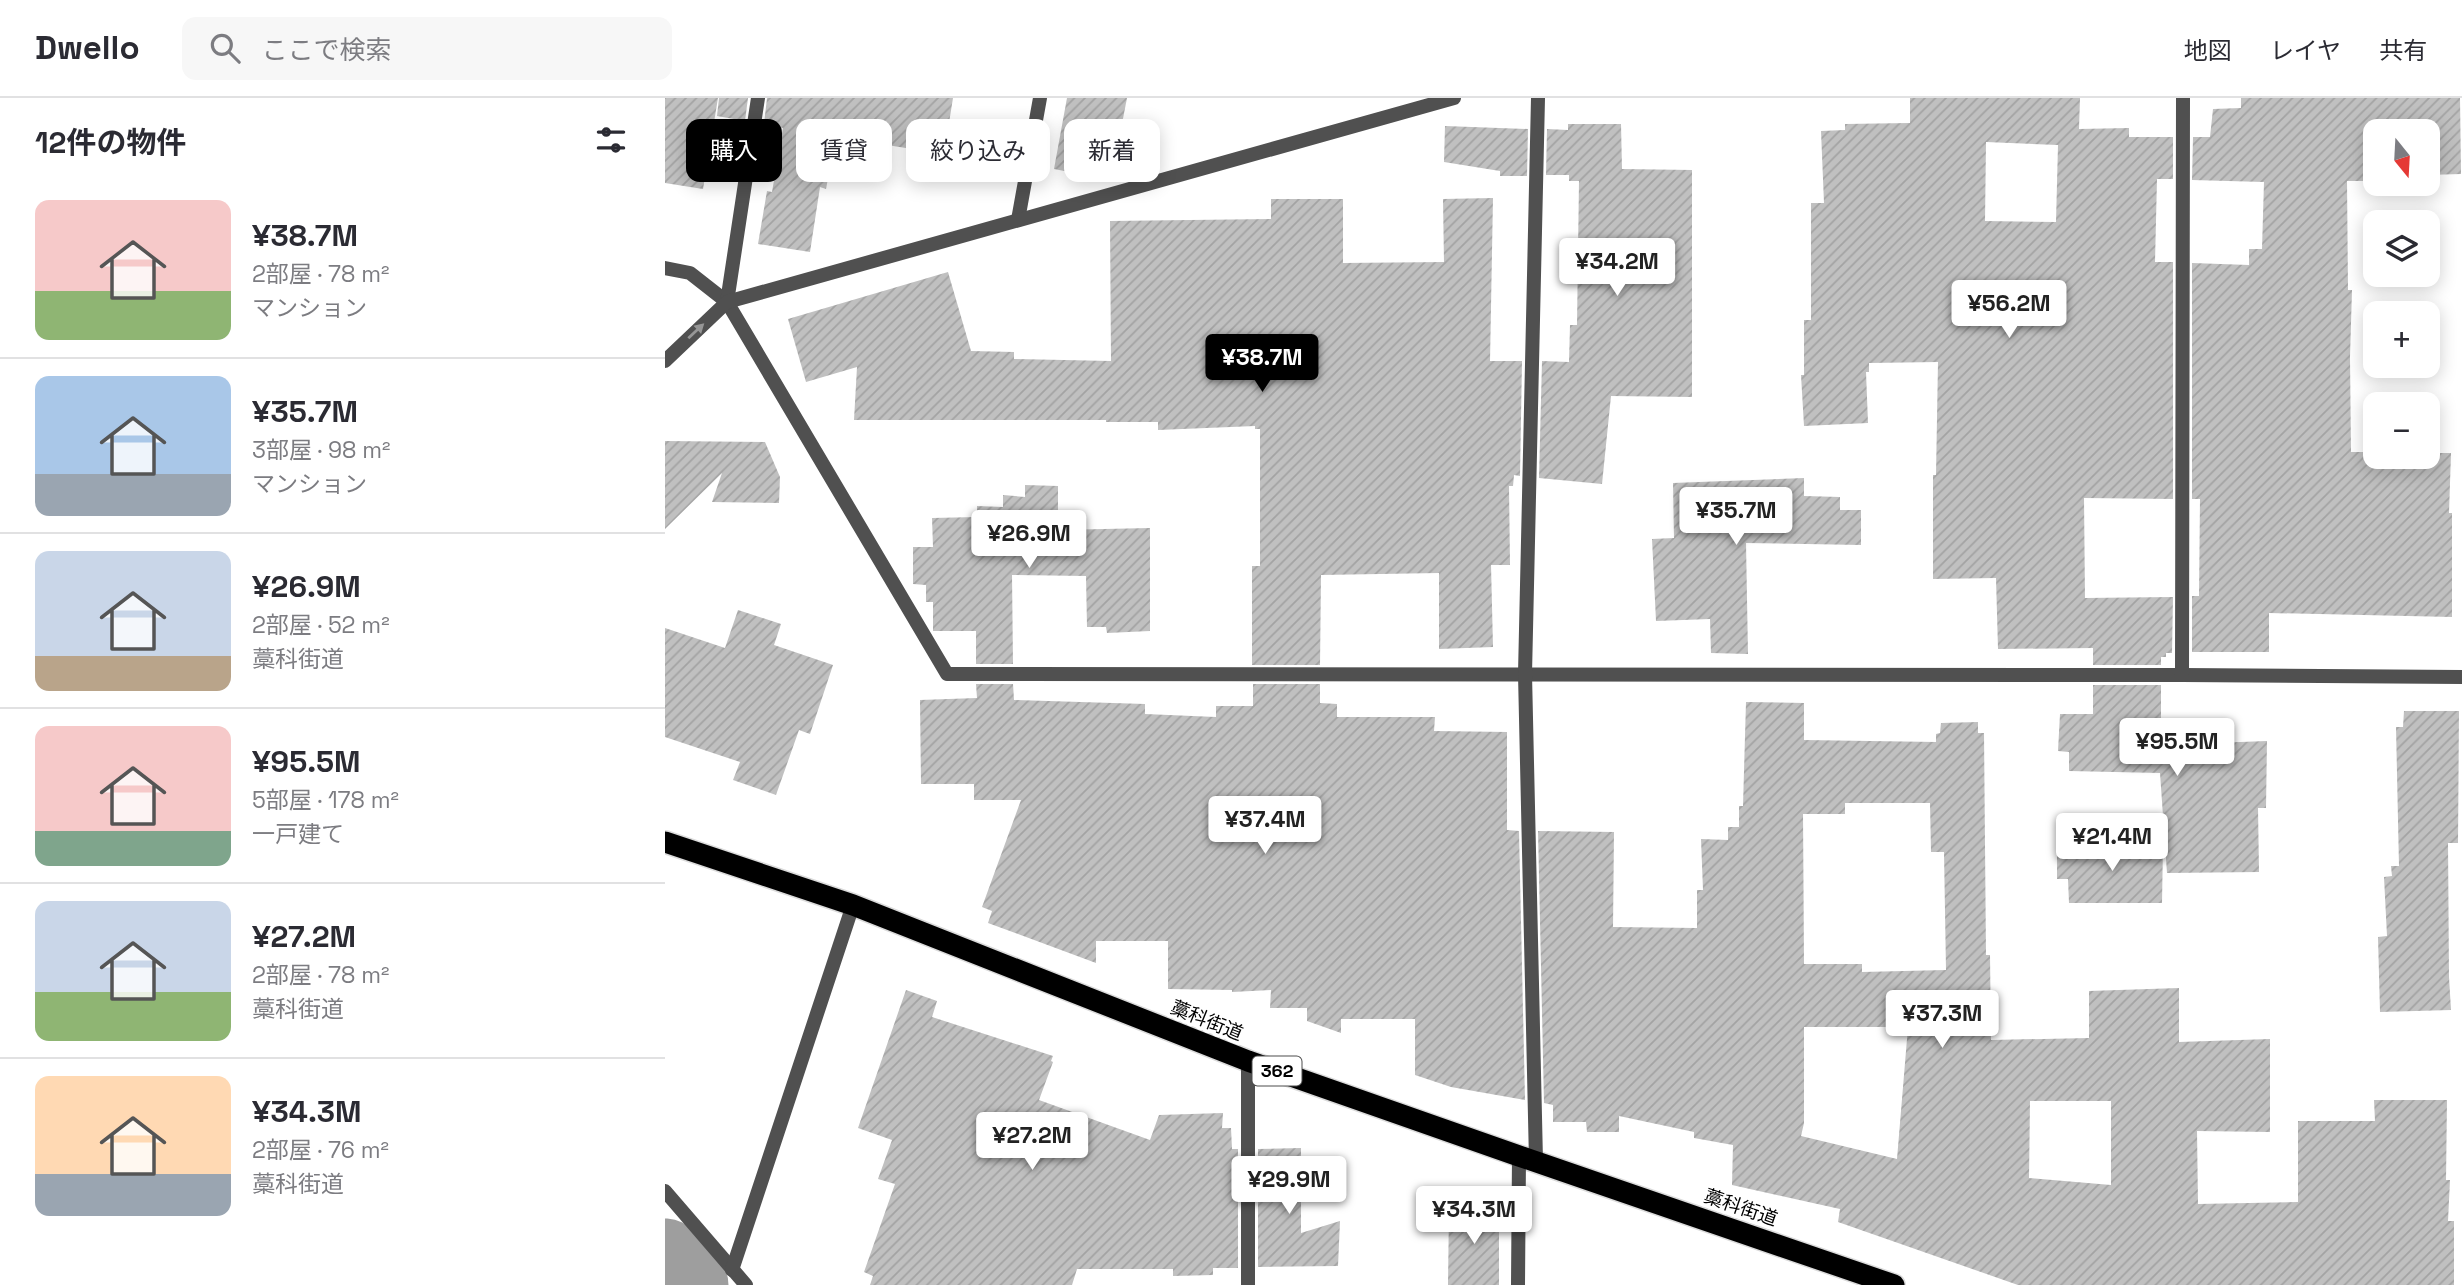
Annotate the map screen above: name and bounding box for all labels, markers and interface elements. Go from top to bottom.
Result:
search box [182,17,672,80]
text: Dwello [35,27,140,69]
icon: search [206,29,244,67]
text: ここで検索 [262,33,392,67]
text: 地図 [2184,35,2232,66]
text: レイヤ [2270,35,2341,66]
text: 共有 [2379,35,2427,66]
chip: 購入 [686,119,782,182]
chip: 賃貸 [796,119,892,182]
chip: 絞り込み [906,119,1050,182]
chip: 新着 [1064,119,1160,182]
north arrow [2363,119,2439,196]
map controls [2363,119,2440,469]
icon: filters [592,121,630,159]
text: 12件の物件 [35,123,186,162]
button: layers [2363,210,2440,287]
text: ¥38.7M [252,216,358,255]
icon: home [91,228,175,312]
pin: ¥34.2M [1560,238,1674,298]
text: ¥34.2M [1575,246,1659,276]
text: 2部屋 · 78 m² [252,259,389,289]
pin: ¥56.2M [1952,280,2066,340]
text: ¥56.2M [1967,288,2051,318]
text: マンション [252,293,367,323]
button: + [2363,301,2440,378]
one-way arrow [687,324,704,340]
pin: ¥38.7M [1205,334,1319,394]
text: ¥38.7M [1221,342,1303,372]
text: ¥35.7M [252,392,358,431]
button: − [2363,392,2440,469]
icon: home [91,404,175,488]
text: 3部屋 · 98 m² [252,435,391,465]
text: マンション [252,469,367,499]
pin: ¥35.7M [1679,488,1793,547]
text: ¥35.7M [1695,495,1777,525]
pin: ¥26.9M [972,510,1086,570]
text: ¥26.9M [987,518,1071,548]
text: ¥26.9M [252,567,361,606]
icon: home [91,579,175,663]
text: 2部屋 · 52 m² [252,610,390,640]
text: 藁科街道 [252,644,344,674]
pin: ¥95.5M [2120,718,2234,778]
text: ¥95.5M [2135,726,2219,756]
text: ¥95.5M [252,742,361,781]
icon: home [91,754,175,838]
text: 5部屋 · 178 m² [252,785,399,815]
pin: ¥37.4M [1208,796,1322,856]
text: ¥37.4M [1224,804,1306,834]
pin: ¥21.4M [2055,814,2169,873]
text: 一戸建て [252,819,344,849]
text: ¥21.4M [2072,821,2152,851]
text: ¥27.2M [252,917,356,956]
icon: home [91,929,175,1013]
text: 2部屋 · 78 m² [252,960,389,990]
pin: ¥37.3M [1885,990,1999,1050]
text: 藁科街道 [252,994,344,1024]
street label: 藁科街道 [1167,995,1247,1046]
text: ¥37.3M [1902,998,1982,1028]
road number: 362 [1253,1056,1301,1086]
text: ¥34.3M [252,1092,362,1131]
icon: home [91,1104,175,1188]
pin: ¥27.2M [975,1112,1089,1172]
text: ¥27.2M [992,1120,1072,1150]
text: 2部屋 · 76 m² [252,1135,389,1165]
pin: ¥29.9M [1232,1156,1346,1216]
text: ¥29.9M [1247,1164,1331,1194]
text: 藁科街道 [252,1169,344,1199]
street label: 藁科街道 [1701,1183,1781,1232]
pin: ¥34.3M [1417,1186,1531,1246]
text: ¥34.3M [1432,1194,1516,1224]

